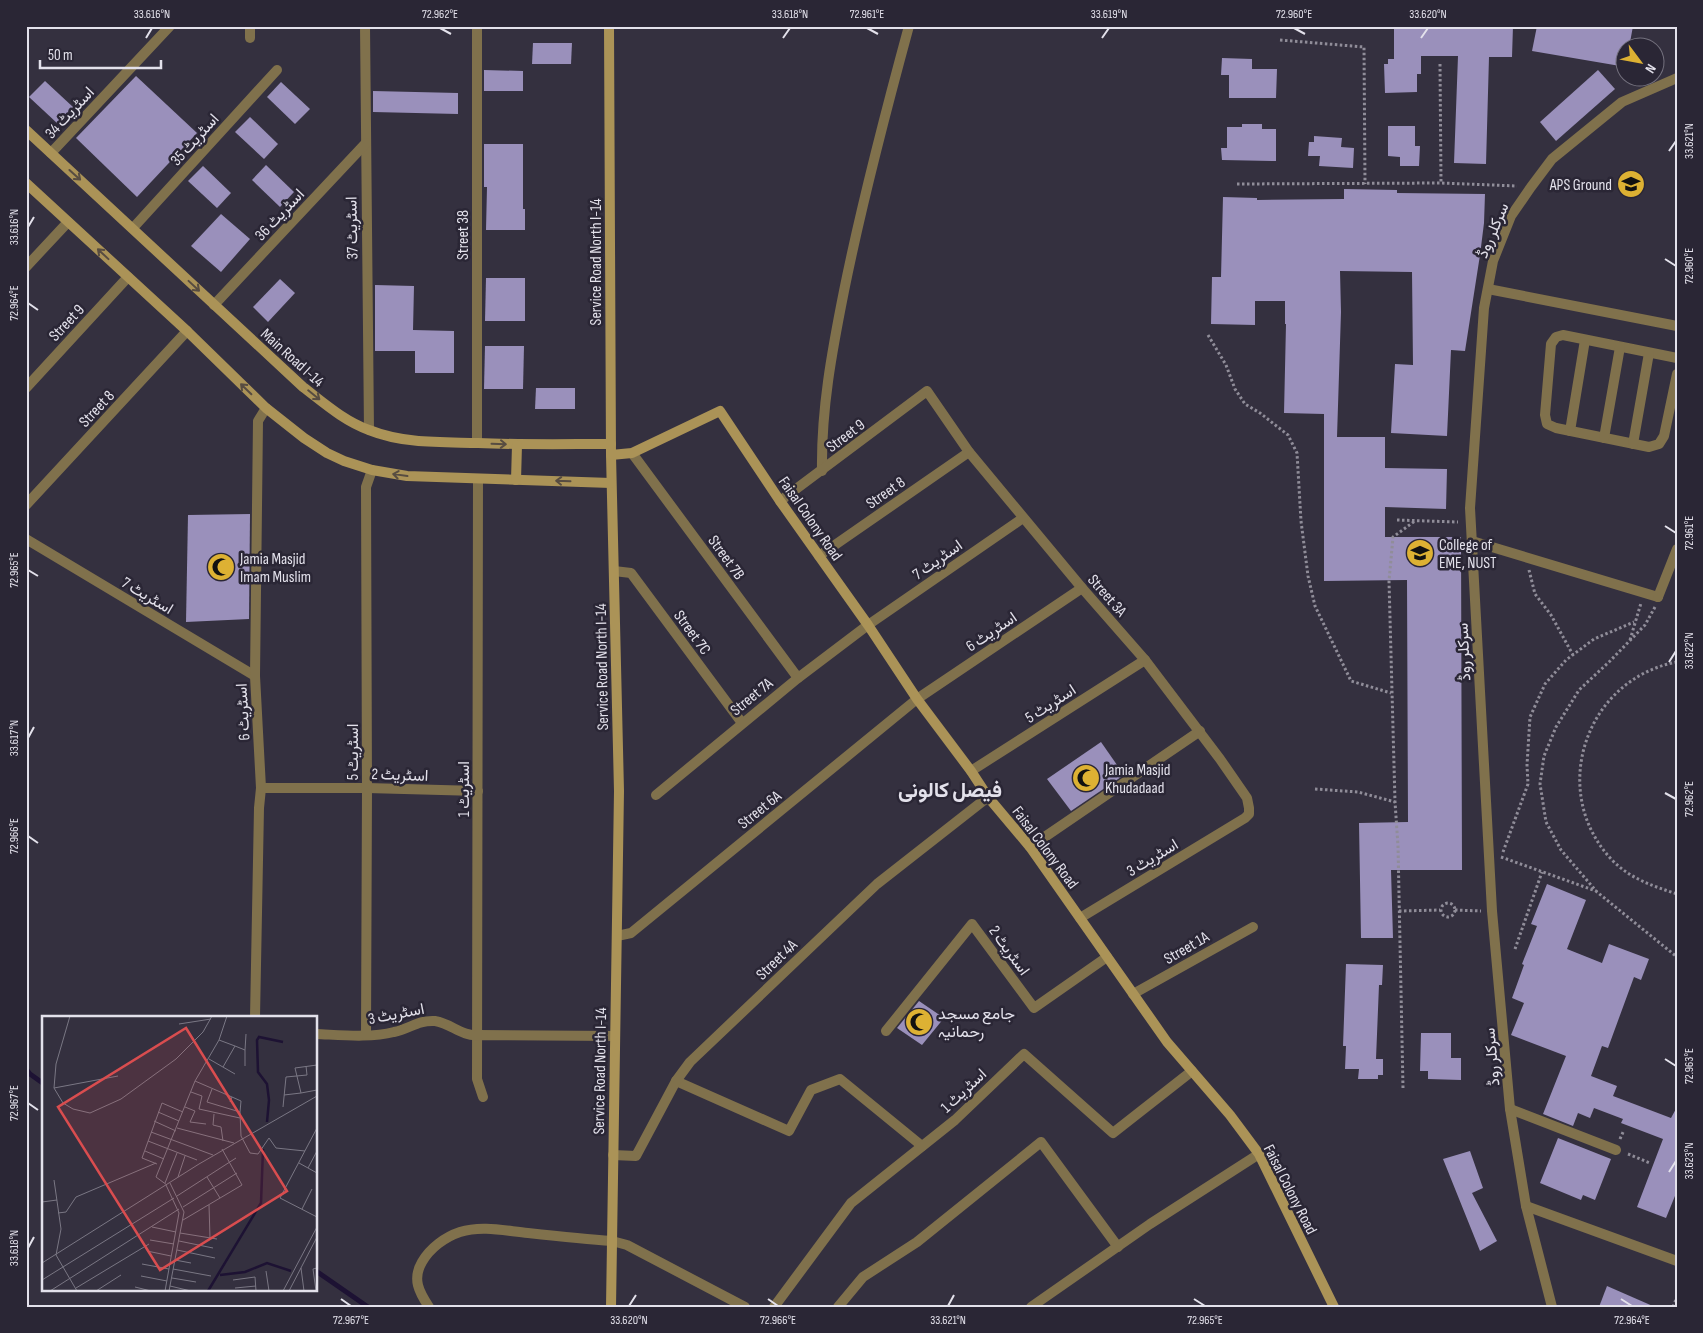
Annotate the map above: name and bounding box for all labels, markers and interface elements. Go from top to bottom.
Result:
text: 33.616°N [134,7,170,22]
text: 72.962°E [422,7,458,22]
text: 33.618°N [772,7,808,22]
text: 72.961°E [850,7,884,22]
text: 33.619°N [1091,7,1127,22]
text: 72.960°E [1276,7,1312,22]
text: 33.620°N [1409,7,1447,22]
scale bar [40,38,161,70]
north arrow [1616,38,1666,88]
text: 50 m [48,46,73,65]
text: N [1641,61,1660,76]
street label: اسٹریٹ 34 [41,83,99,143]
street label: اسٹریٹ 35 [167,110,223,170]
text: 33.621°N [1682,123,1697,159]
one-way arrow [68,169,81,181]
school or university icon: APS Ground [1616,169,1646,199]
place label: APS Ground [1549,176,1612,195]
street label: اسٹریٹ 36 [251,185,309,245]
street label: اسٹریٹ 37 [342,196,363,260]
street label: Service Road North I-14 [587,198,606,325]
street label: سرکلر روڈ [1473,200,1514,261]
text: 33.616°N [7,209,22,245]
street label: Street 38 [454,210,473,260]
one-way arrow [96,248,109,260]
text: 72.960°E [1682,248,1697,284]
one-way arrow [187,280,200,292]
text: 72.964°E [7,285,22,321]
street label: Street 9 [45,301,89,345]
street label: Main Road I-14 [256,325,328,392]
one-way arrow [240,383,253,395]
street label: Street 8 [75,387,119,431]
one-way arrow [307,390,320,401]
street label: Street 9 [823,416,869,457]
one-way arrow [491,439,507,449]
one-way arrow [393,470,409,480]
street label: Faisal Colony Road [774,473,846,565]
street label: Street 8 [863,473,909,513]
one-way arrow [555,477,571,486]
text: 72.961°E [1682,516,1697,550]
street label: Street 7B [703,532,748,584]
street label: اسٹریٹ 7 [909,536,967,584]
place label: College of EME, NUST [1439,536,1497,573]
school or university icon: College of EME, NUST [1405,538,1435,568]
place label: Jamia Masjid Imam Muslim [239,550,311,587]
text: 72.965°E [7,552,22,588]
mosque icon: Jamia Masjid Imam Muslim [206,552,236,582]
street label: Street 3A [1083,571,1130,621]
street label: اسٹریٹ 7 [118,574,176,619]
street label: Service Road North I-14 [592,603,613,731]
street label: Street 7C [669,607,714,659]
street label: اسٹریٹ 6 [963,608,1021,656]
street label: سرکلر روڈ [1453,622,1476,681]
text: 33.622°N [1682,632,1697,670]
street label: Street 7A [727,674,777,720]
street label: اسٹریٹ 5 [1022,681,1080,728]
street label: اسٹریٹ 6 [233,683,254,741]
text: 33.617°N [7,720,22,756]
street label: اسٹریٹ 5 [344,724,363,780]
street label: اسٹریٹ 1 [455,761,474,817]
place label: Jamia Masjid Khudadaad [1104,761,1170,798]
mosque icon: Jamia Masjid Khudadaad [1071,763,1101,793]
street label: اسٹریٹ 2 [371,765,429,786]
district label: فیصل کالونی [898,778,1002,803]
text: 72.962°E [1682,781,1697,817]
street label: Street 6A [734,787,786,833]
street label: Faisal Colony Road [1008,803,1082,893]
text: 72.966°E [7,818,22,854]
street label: اسٹریٹ 3 [1123,835,1182,881]
street label: اسٹریٹ 2 [984,922,1033,979]
street label: Street 1A [1161,928,1213,969]
street label: Street 4A [753,936,802,984]
street label: اسٹریٹ 3 [366,1000,426,1029]
place label: جامع مسجد رحمانیہ [938,1005,1015,1042]
street label: Service Road North I-14 [590,1007,611,1135]
mosque icon: جامع مسجد رحمانیہ [904,1007,934,1037]
inset map [42,1016,318,1290]
street label: سرکلر روڈ [1480,1027,1504,1087]
text: 72.963°E [1682,1048,1697,1084]
street label: اسٹریٹ 1 [937,1065,991,1117]
text: 72.967°E [7,1085,22,1121]
street label: Faisal Colony Road [1259,1142,1320,1238]
text: 33.623°N [1682,1142,1697,1180]
text: 33.618°N [7,1230,22,1266]
text: 72.967°E [333,1313,369,1328]
text: 33.620°N [610,1313,648,1328]
text: 72.966°E [760,1313,796,1328]
text: 33.621°N [930,1313,966,1328]
text: 72.965°E [1187,1313,1223,1328]
text: 72.964°E [1614,1313,1650,1328]

